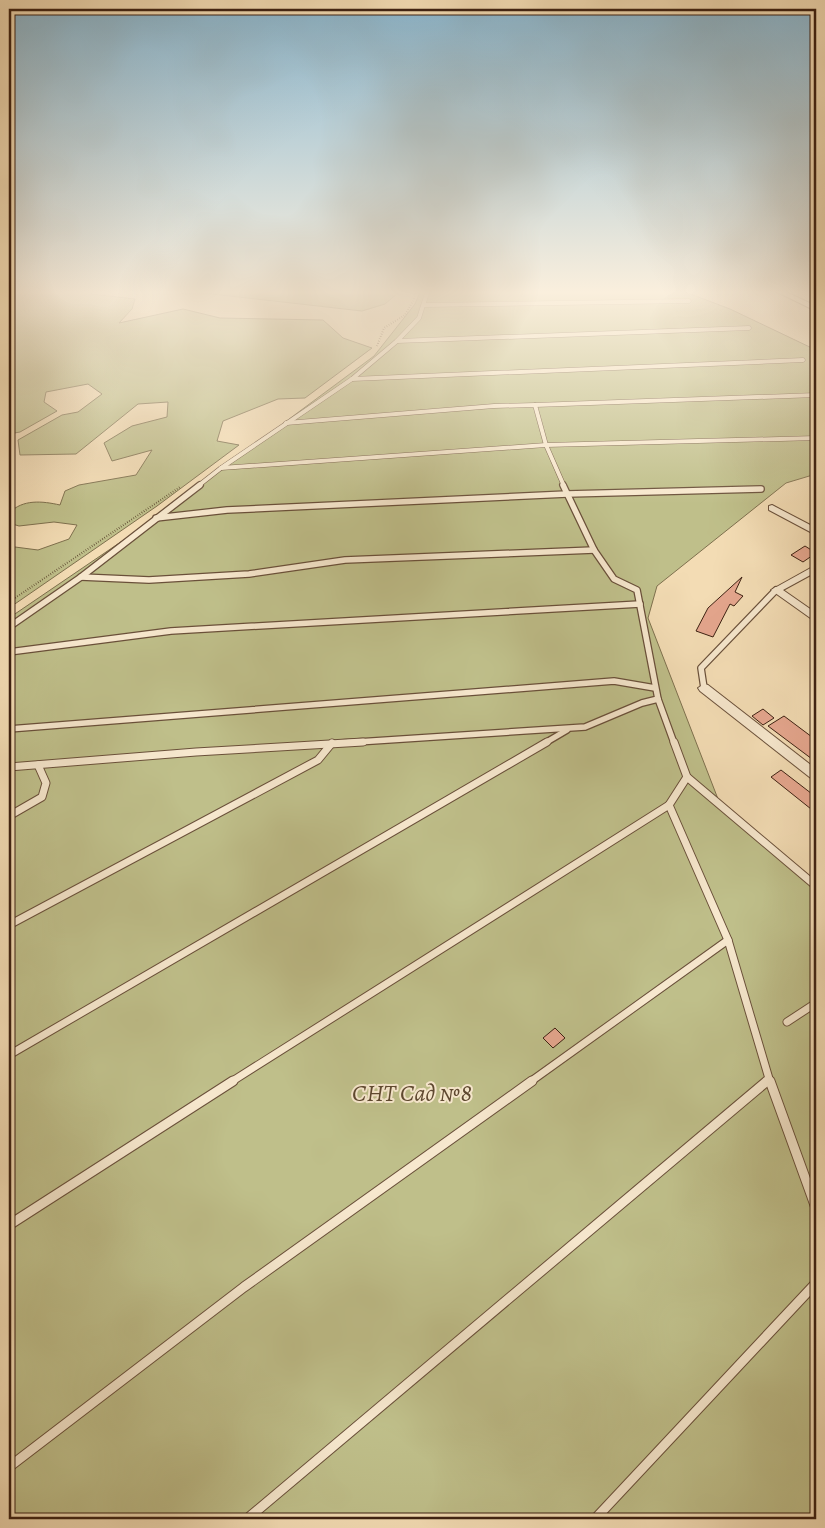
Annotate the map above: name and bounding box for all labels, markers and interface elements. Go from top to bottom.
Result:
park label: СНТ Сад №8 [352,1077,472,1109]

